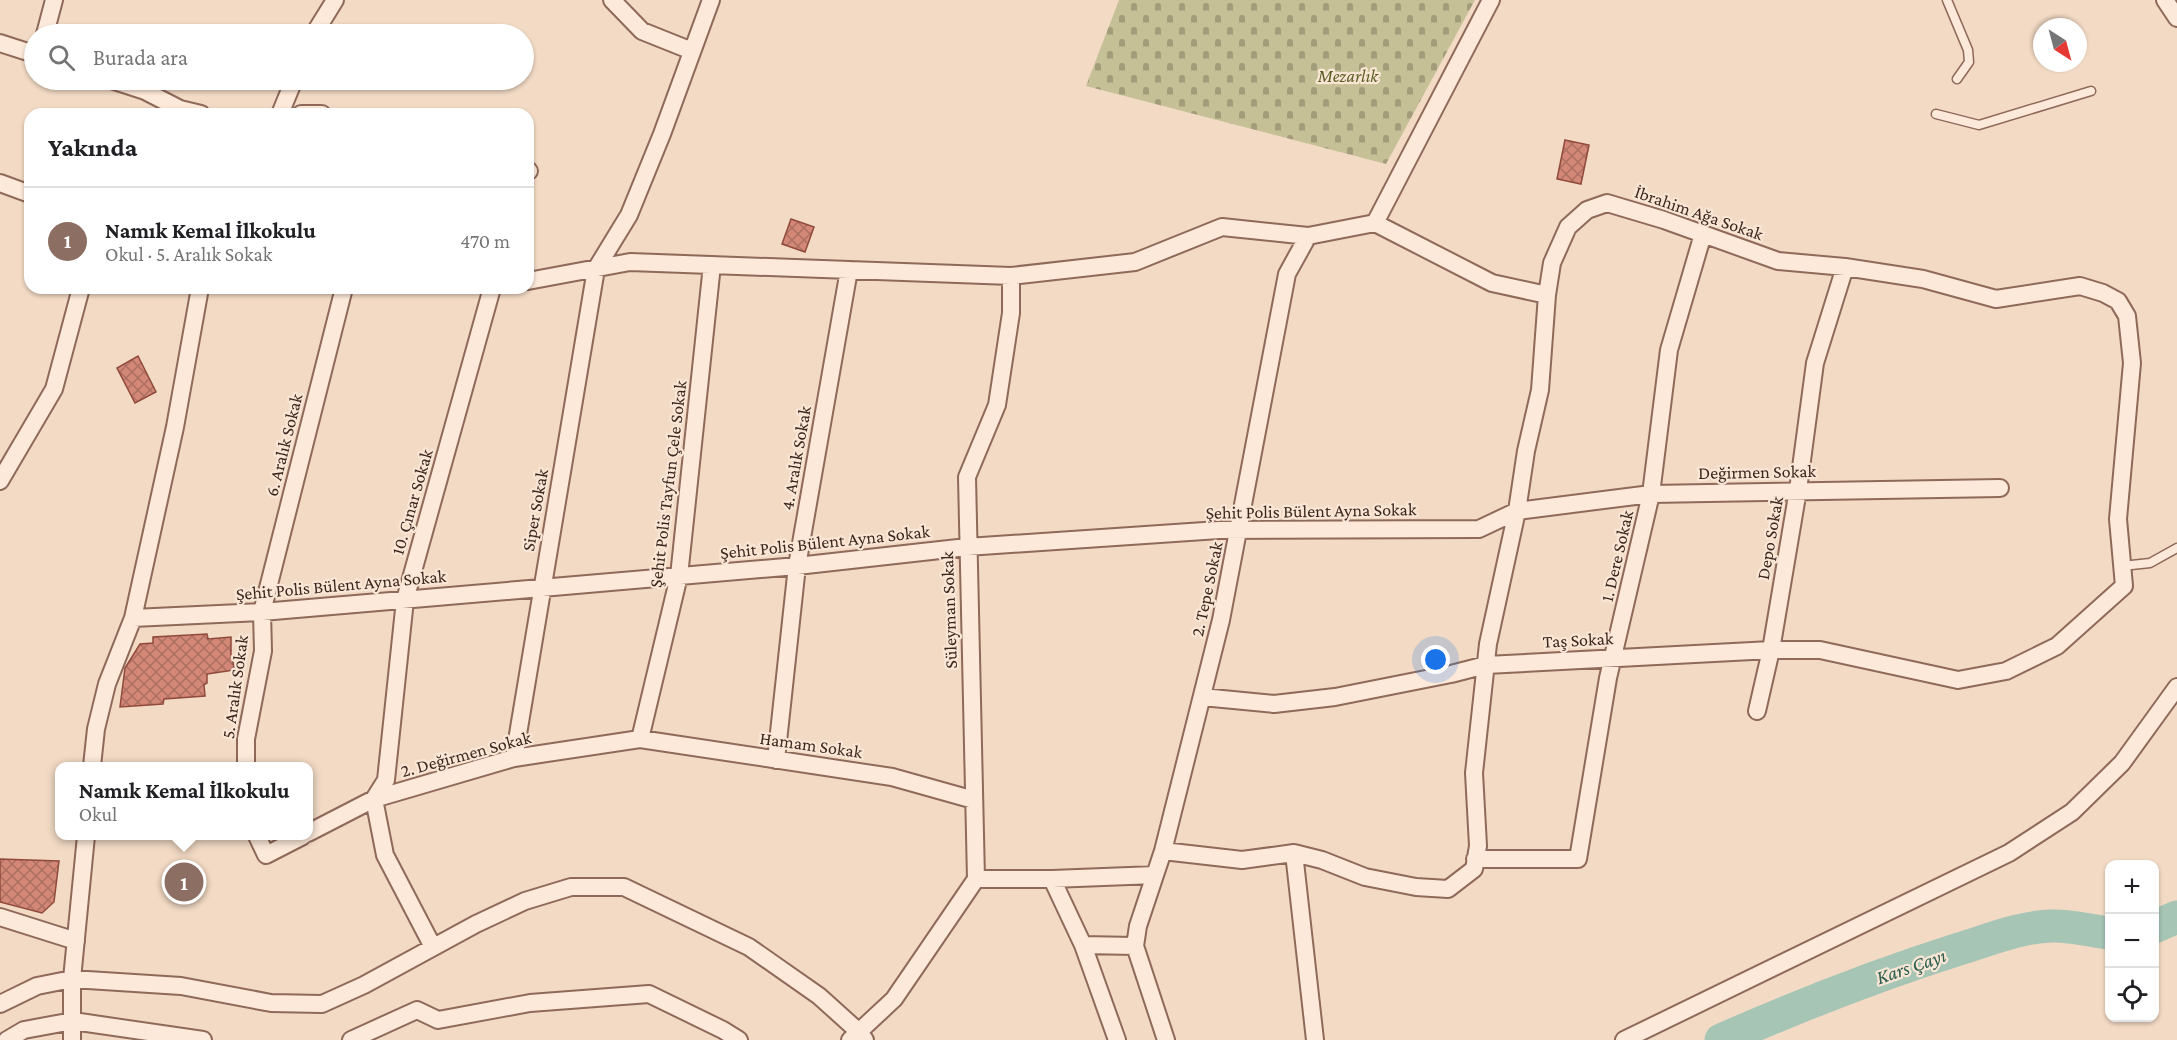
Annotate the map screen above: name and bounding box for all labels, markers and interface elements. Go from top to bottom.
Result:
north arrow [2033,18,2087,72]
search box [24,24,534,90]
icon: search [45,41,78,74]
text: Burada ara [93,45,188,70]
park label: Mezarlık [1317,66,1379,86]
text: Yakında [48,133,137,162]
street label: İbrahim Ağa Sokak [1632,182,1766,244]
text: Namık Kemal İlkokulu [105,218,316,243]
text: 1 [64,230,71,252]
text: 470 m [460,230,510,252]
text: Okul · 5. Aralık Sokak [105,243,272,265]
street label: Şehit Polis Tayfun Çele Sokak [645,379,691,589]
street label: 6. Aralık Sokak [262,391,307,498]
street label: 4. Aralık Sokak [777,404,815,512]
street label: 10. Çınar Sokak [387,446,437,557]
street label: Değirmen Sokak [1698,461,1817,483]
street label: Siper Sokak [518,467,552,553]
street label: Depo Sokak [1753,494,1787,581]
street label: Şehit Polis Bülent Ayna Sokak [1205,499,1417,523]
street label: 1. Dere Sokak [1597,508,1637,604]
street label: Şehit Polis Bülent Ayna Sokak [719,521,931,563]
street label: 2. Tepe Sokak [1187,539,1227,638]
street label: Süleyman Sokak [937,551,961,669]
street label: Şehit Polis Bülent Ayna Sokak [235,566,447,604]
street label: Taş Sokak [1542,628,1614,652]
street label: 5. Aralık Sokak [218,633,252,740]
your location [1421,645,1450,674]
street label: 2. Değirmen Sokak [399,727,534,781]
street label: Hamam Sokak [758,728,864,762]
popup [55,762,313,840]
text: Namık Kemal İlkokulu [79,778,289,803]
text: Okul [79,803,117,825]
pin: 1 [164,860,204,904]
map controls [2105,860,2159,1022]
button: + [2105,860,2159,914]
button: − [2105,914,2159,968]
water label: Kars Çayı [1873,944,1949,989]
button: locate [2105,968,2159,1022]

